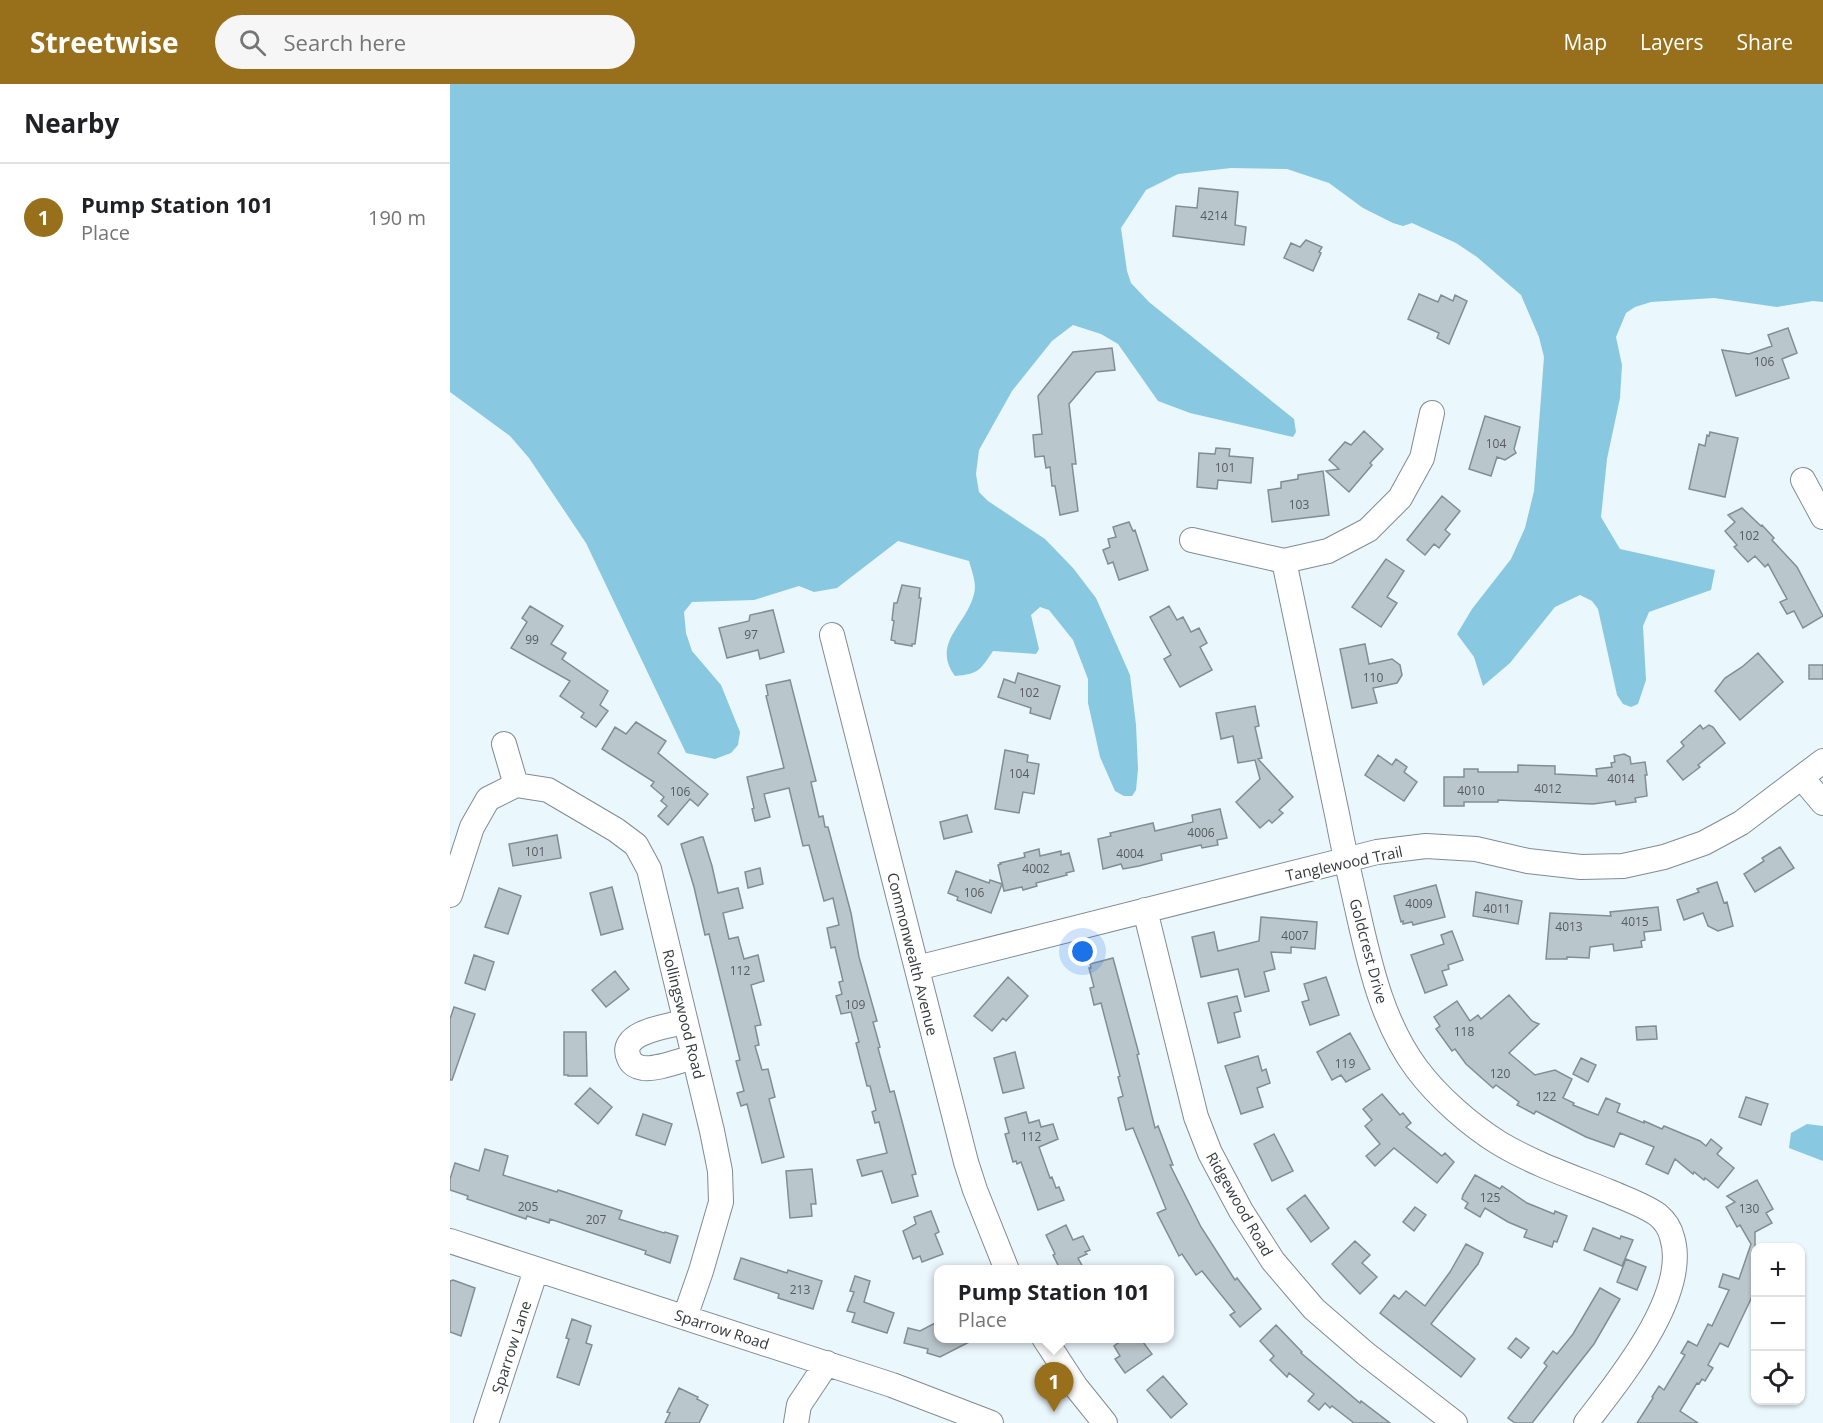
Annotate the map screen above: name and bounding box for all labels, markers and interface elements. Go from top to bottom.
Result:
search box [215,15,635,69]
text: Streetwise [30,23,179,61]
icon: search [236,26,269,59]
text: Search here [284,27,406,57]
text: Map [1564,28,1607,56]
text: Layers [1640,28,1704,56]
text: Share [1737,28,1793,56]
text: Nearby [24,105,119,141]
text: Pump Station 101 [81,189,273,219]
text: 1 [38,204,49,231]
text: 190 m [368,204,426,231]
house number: 4214 [1200,207,1228,224]
text: Place [81,219,130,246]
house number: 106 [1754,353,1774,370]
house number: 104 [1486,435,1506,452]
house number: 101 [1215,459,1235,476]
house number: 103 [1289,496,1309,513]
house number: 102 [1739,527,1759,544]
house number: 97 [744,626,758,643]
house number: 99 [525,631,539,648]
house number: 110 [1363,669,1383,686]
house number: 102 [1019,684,1039,701]
house number: 104 [1009,765,1029,782]
house number: 4014 [1607,770,1635,787]
house number: 4012 [1534,780,1562,797]
house number: 4010 [1457,782,1485,799]
house number: 106 [670,783,690,800]
house number: 4006 [1187,824,1215,841]
street label: Tanglewood Trail [1284,841,1404,885]
house number: 101 [525,843,545,860]
house number: 4004 [1116,845,1144,862]
house number: 4002 [1022,860,1050,877]
street label: Commonwealth Avenue [883,870,943,1038]
house number: 106 [964,884,984,901]
house number: 4009 [1405,895,1433,912]
street label: Goldcrest Drive [1345,896,1393,1006]
house number: 4011 [1483,900,1511,917]
house number: 4015 [1621,913,1649,930]
house number: 4013 [1555,918,1583,935]
house number: 4007 [1281,927,1309,944]
your location [1068,937,1097,966]
street label: Rollingswood Road [658,947,710,1081]
house number: 112 [730,962,750,979]
house number: 109 [845,996,865,1013]
house number: 118 [1454,1023,1474,1040]
house number: 119 [1335,1055,1355,1072]
house number: 120 [1490,1065,1510,1082]
house number: 122 [1536,1088,1556,1105]
house number: 112 [1021,1128,1041,1145]
street label: Ridgewood Road [1202,1148,1278,1260]
house number: 125 [1480,1189,1500,1206]
house number: 205 [518,1198,538,1215]
house number: 130 [1739,1200,1759,1217]
house number: 207 [586,1211,606,1228]
map controls [1751,1243,1805,1405]
button: + [1751,1243,1805,1297]
popup [934,1265,1174,1343]
text: Pump Station 101 [958,1276,1150,1306]
house number: 213 [790,1281,810,1298]
button: − [1751,1297,1805,1351]
street label: Sparrow Lane [487,1298,535,1396]
street label: Sparrow Road [672,1304,772,1354]
text: Place [958,1306,1007,1333]
button: locate [1751,1351,1805,1405]
pin: 1 [1034,1362,1074,1412]

